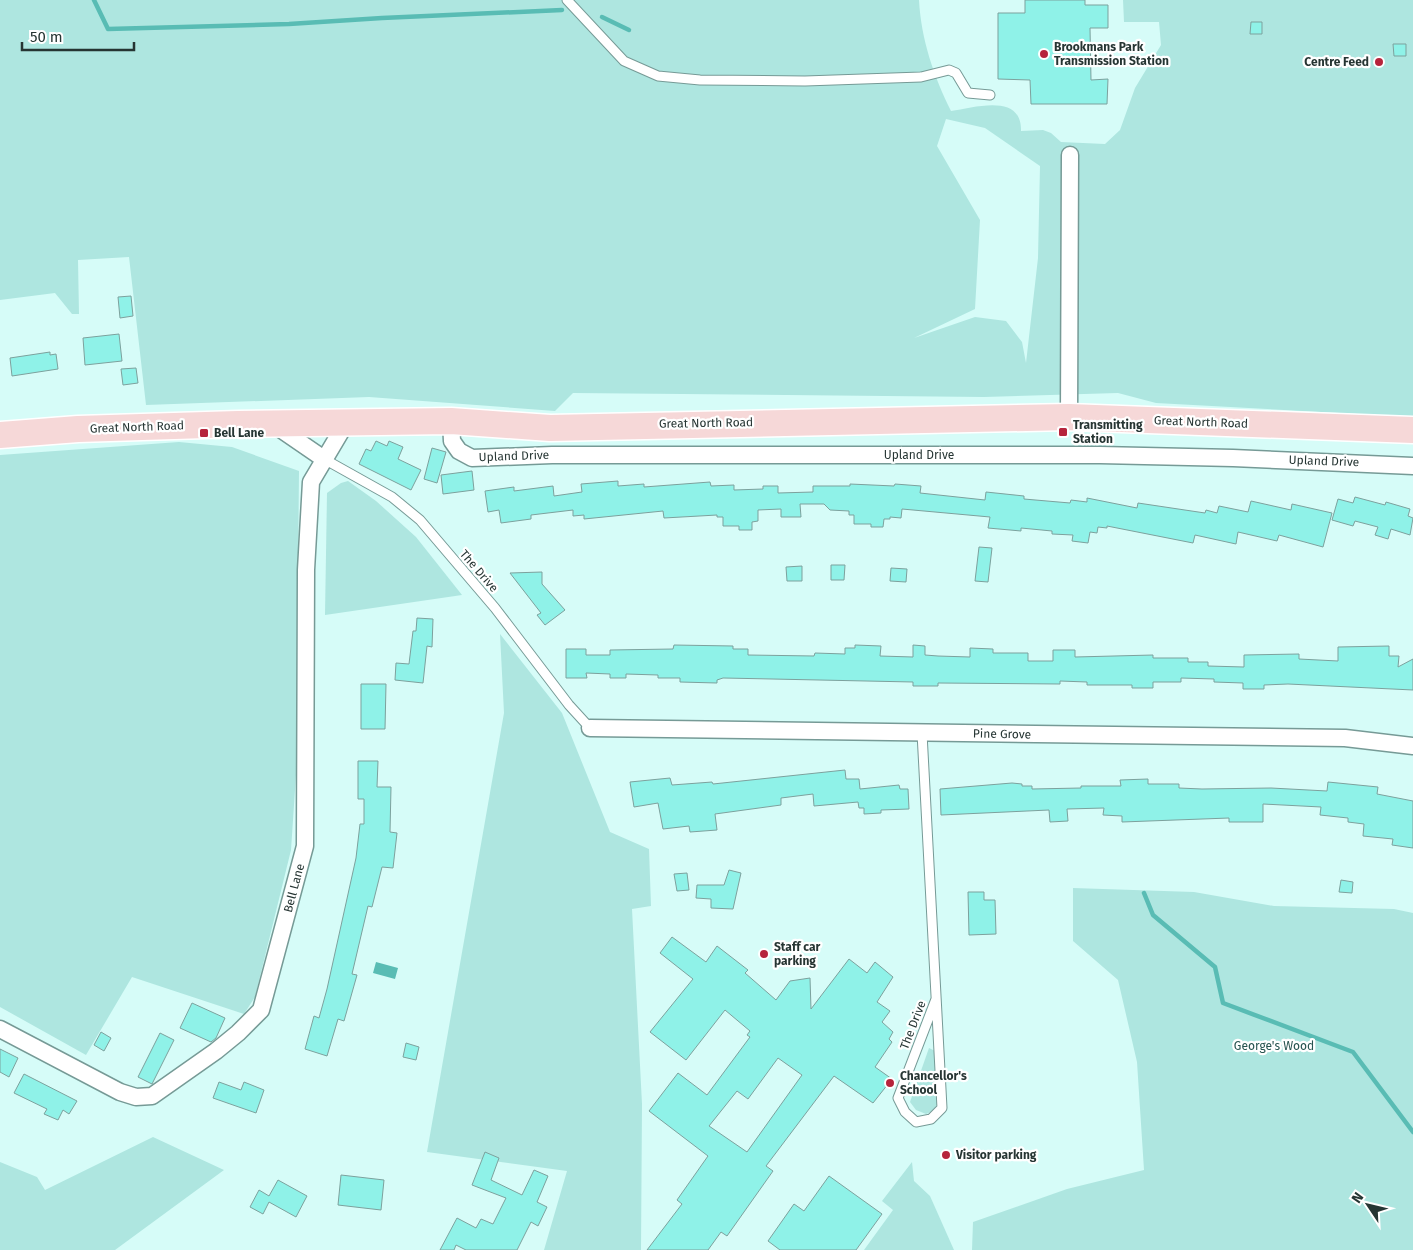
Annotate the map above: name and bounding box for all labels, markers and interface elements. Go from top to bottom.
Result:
scale bar [22,20,135,52]
text: 50 m [30,28,63,46]
place label: Brookmans Park Transmission Station [1054,40,1169,68]
marker: Brookmans Park Transmission Station [1038,48,1050,60]
place label: Centre Feed [1304,55,1369,69]
marker: Centre Feed [1373,56,1385,68]
street label: Great North Road [1154,413,1248,431]
street label: Great North Road [659,415,753,431]
street label: Great North Road [90,418,184,436]
place label: Transmitting Station [1073,418,1143,446]
place label: Bell Lane [214,426,265,440]
marker: Transmitting Station [1057,426,1069,438]
marker: Bell Lane [198,427,210,439]
street label: Upland Drive [478,448,550,464]
street label: Upland Drive [884,448,954,462]
street label: Upland Drive [1288,453,1360,469]
street label: The Drive [457,547,501,595]
street label: Pine Grove [973,726,1031,742]
street label: Bell Lane [281,862,307,914]
place label: Staff car parking [774,940,821,968]
marker: Staff car parking [758,948,770,960]
street label: The Drive [897,999,929,1051]
park label: George's Wood [1234,1039,1314,1053]
place label: Chancellor's School [900,1069,967,1097]
marker: Chancellor's School [884,1077,896,1089]
place label: Visitor parking [955,1148,1037,1162]
marker: Visitor parking [940,1149,952,1161]
north arrow [1343,1180,1393,1230]
text: N [1348,1189,1367,1207]

